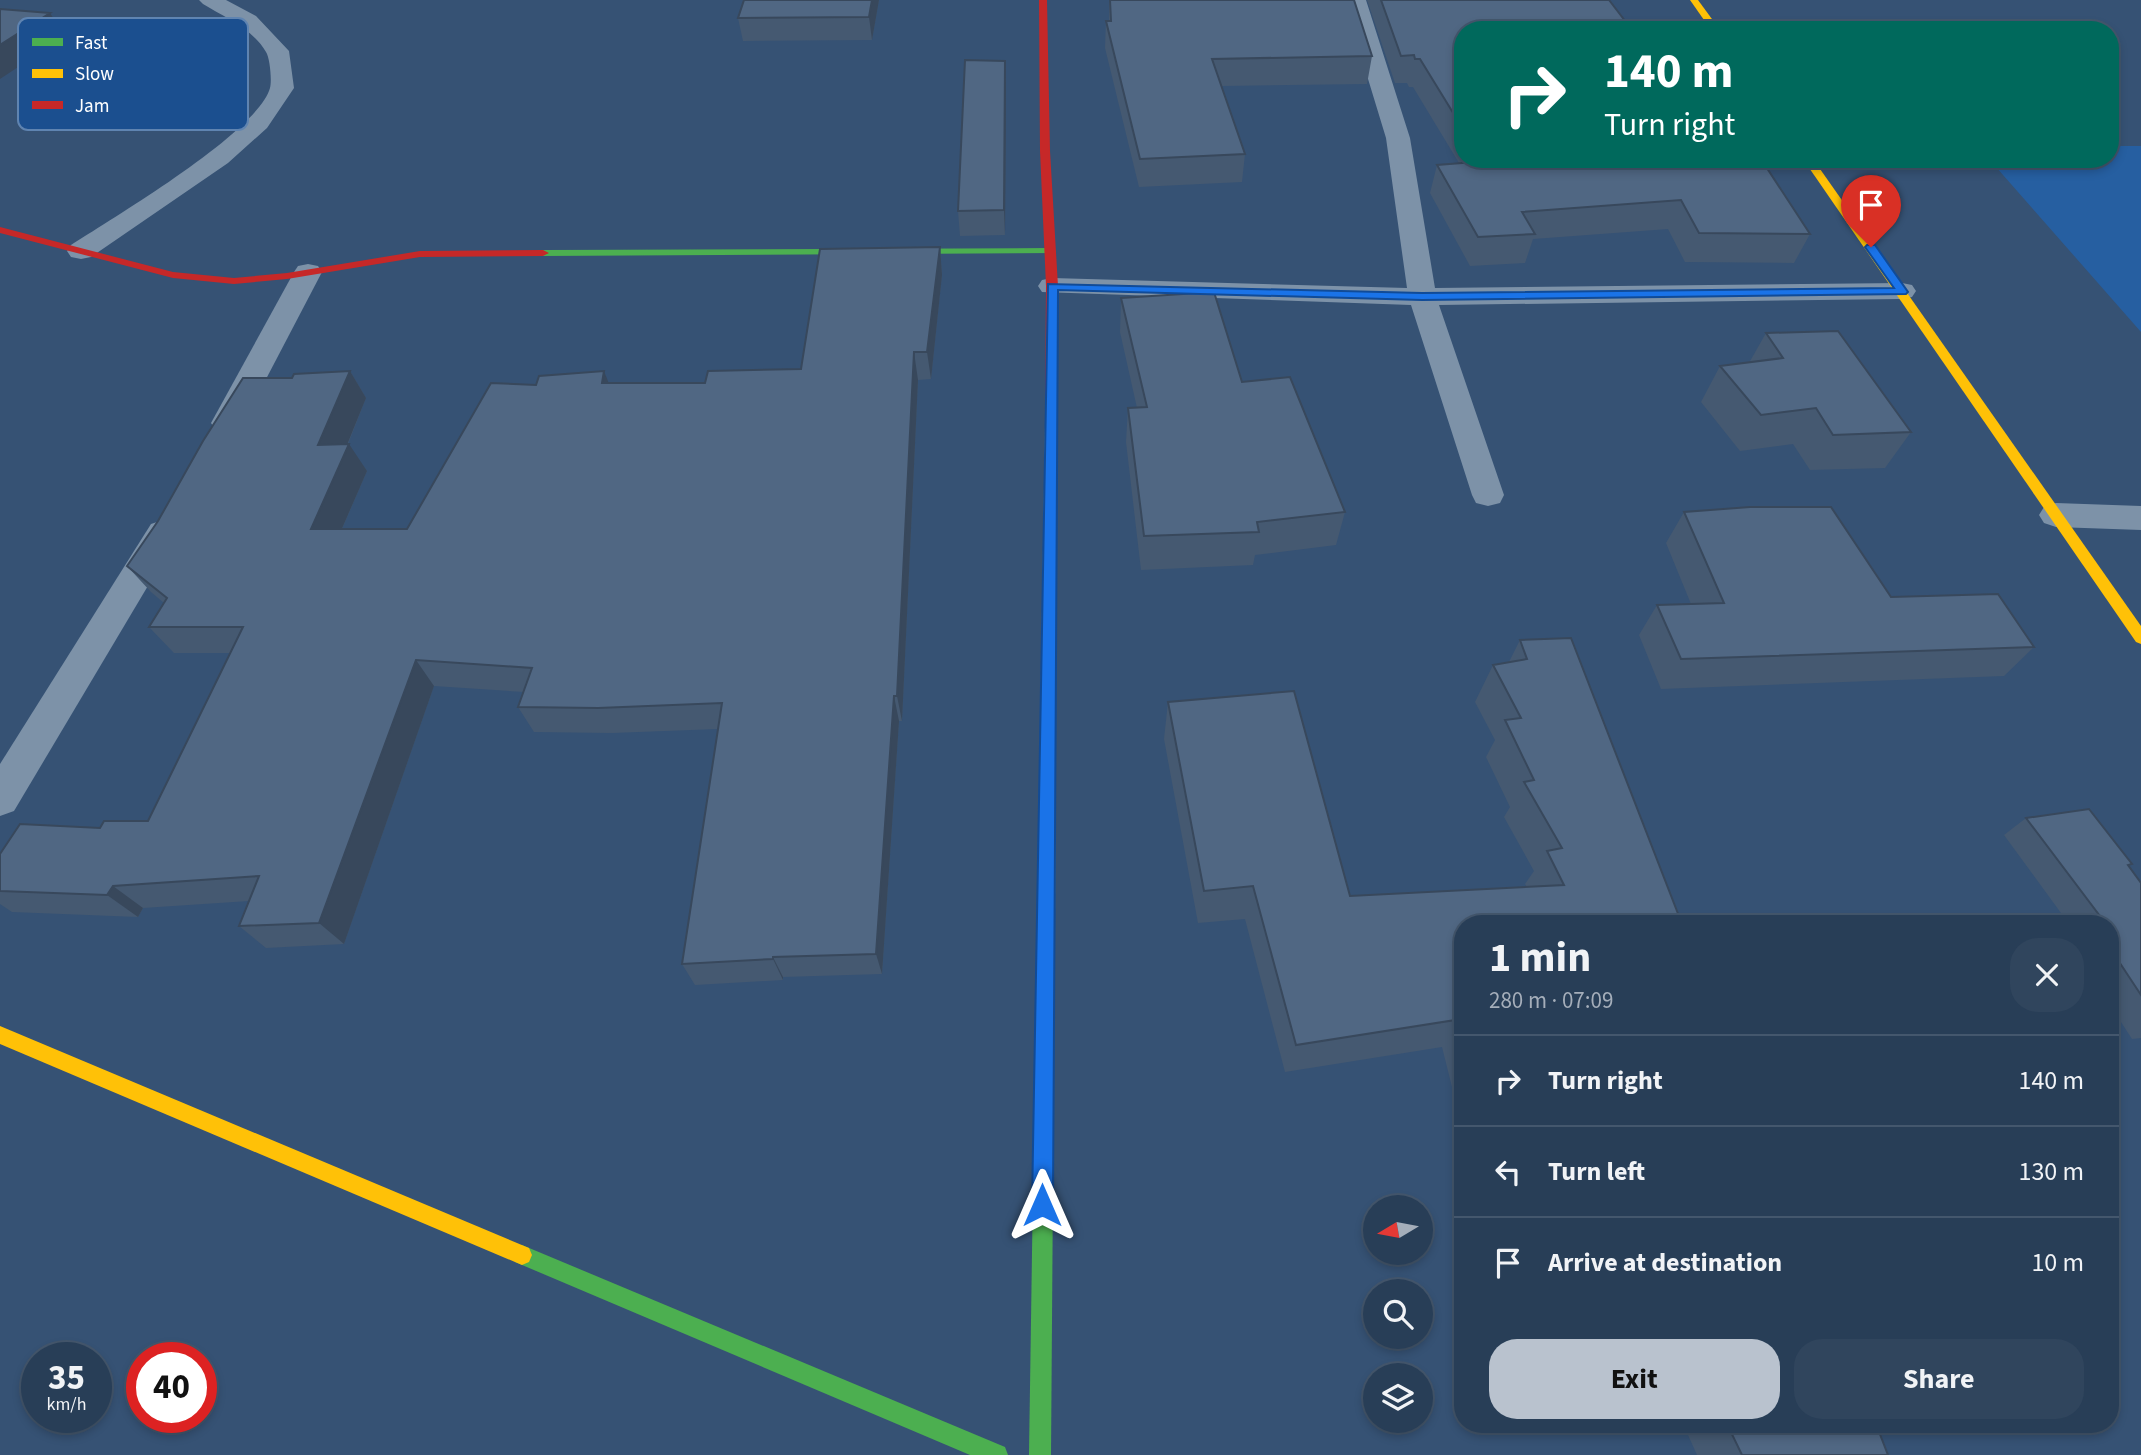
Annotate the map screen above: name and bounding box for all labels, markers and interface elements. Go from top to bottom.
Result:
legend [18,18,248,130]
text: Fast [75,30,108,57]
text: 140 m [1604,37,1733,107]
icon: right [1489,49,1580,140]
text: Slow [75,61,114,88]
text: Jam [75,93,109,120]
text: Turn right [1604,102,1735,148]
pin [1841,175,1901,247]
icon: arrive [1852,186,1890,224]
text: 1 min [1489,928,1591,988]
button: close [2010,938,2084,1012]
text: 280 m · 07:09 [1489,984,1613,1017]
icon: right [1489,1062,1527,1100]
text: Turn right [1548,1062,1663,1099]
text: 140 m [2018,1062,2084,1099]
icon: left [1489,1153,1527,1191]
text: Turn left [1548,1153,1645,1190]
text: 130 m [2018,1153,2084,1190]
position arrow [1005,1168,1079,1242]
north arrow [1363,1195,1433,1265]
map controls [1363,1195,1433,1433]
icon: arrive [1489,1244,1527,1282]
text: Arrive at destination [1548,1244,1782,1281]
text: 10 m [2031,1244,2084,1281]
button: search [1363,1279,1433,1349]
button: Exit [1489,1339,1780,1419]
button: Share [1794,1339,2084,1419]
speed limit sign: 40 [126,1342,217,1433]
text: 35 [48,1353,85,1403]
button: layers [1363,1363,1433,1433]
text: km/h [47,1392,86,1417]

